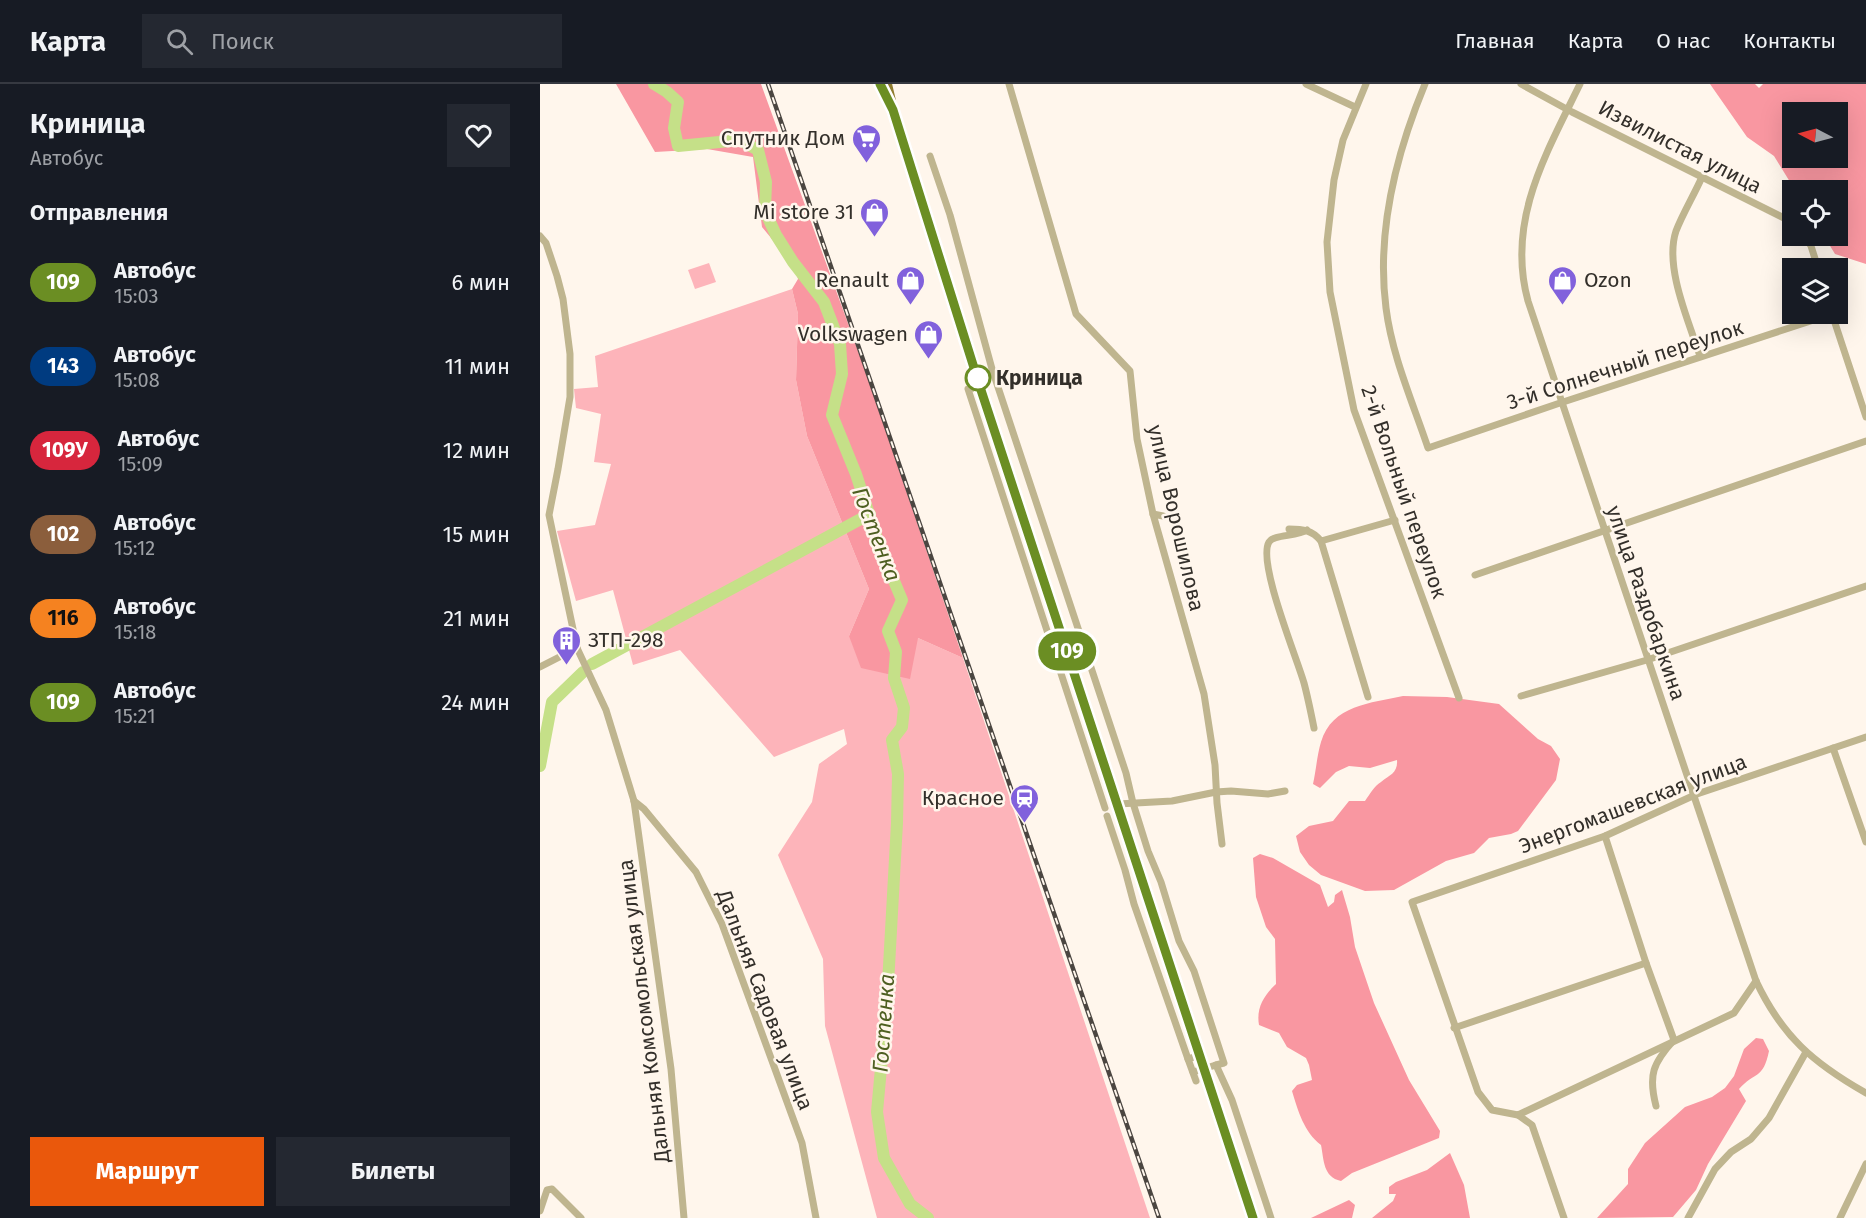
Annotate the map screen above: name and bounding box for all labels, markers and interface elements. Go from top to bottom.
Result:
search box [142,14,562,68]
text: Карта [30,25,106,58]
icon: search [163,25,196,58]
text: Поиск [211,28,274,55]
text: Главная [1455,28,1535,54]
text: Карта [1568,28,1623,54]
text: О нас [1656,28,1710,54]
text: Контакты [1743,28,1836,54]
street label: Извилистая улица [1594,95,1766,199]
north arrow [1782,102,1848,168]
map controls [1782,102,1848,324]
button: heart [447,104,510,167]
text: Криница [30,107,146,140]
supermarket icon: Спутник Дом [850,122,882,164]
place label: Спутник Дом [721,125,845,151]
text: Автобус [30,146,103,170]
button: locate [1782,180,1848,246]
shop icon: Mi store 31 [859,196,891,238]
text: Отправления [30,199,168,226]
place label: Mi store 31 [753,199,854,225]
text: Автобус [114,257,196,284]
button: layers [1782,258,1848,324]
shop icon: Renault [894,264,926,306]
shop icon: Ozon [1547,264,1579,306]
place label: Renault [815,267,889,293]
place label: Ozon [1584,267,1632,293]
text: 109 [46,269,80,295]
text: 6 мин [451,269,510,296]
text: 15:03 [114,284,158,308]
street label: 3-й Солнечный переулок [1503,314,1747,416]
shop icon: Volkswagen [913,318,945,360]
place label: Volkswagen [798,321,908,347]
text: Автобус [114,341,196,368]
text: 143 [47,353,79,379]
text: 11 мин [444,353,510,380]
marker: Криница [965,365,991,391]
place label: Криница [996,365,1083,391]
text: 15:08 [114,368,160,392]
street label: 2-й Вольный переулок [1355,382,1453,602]
street label: улица Ворошилова [1142,422,1210,614]
text: Автобус [118,425,199,452]
text: 109У [42,437,88,463]
text: 12 мин [443,437,510,464]
text: 15:09 [118,452,163,476]
water label: Гостенка [846,483,907,585]
street label: улица Раздобаркина [1601,502,1691,704]
text: Автобус [114,509,196,536]
text: 102 [47,521,79,547]
text: 15 мин [443,521,510,548]
text: 15:12 [114,536,155,560]
text: Автобус [114,593,196,620]
text: 116 [48,605,78,631]
text: 21 мин [443,605,510,632]
text: 15:18 [114,620,156,644]
building icon: ЗТП-298 [551,624,583,666]
place label: ЗТП-298 [588,627,664,653]
line badge: 109 [1032,632,1102,670]
text: 109 [1050,638,1084,664]
text: Автобус [114,677,196,704]
text: 109 [46,689,80,715]
text: 24 мин [441,689,510,716]
text: 15:21 [114,704,156,728]
street label: Энергомашевская улица [1516,749,1750,859]
station icon: Красное [1009,782,1041,824]
place label: Красное [922,785,1004,811]
street label: Дальняя Комсомольская улица [612,858,676,1165]
street label: Дальняя Садовая улица [711,885,819,1114]
water label: Гостенка [867,973,900,1073]
button: Маршрут [30,1137,264,1206]
button: Билеты [276,1137,510,1206]

